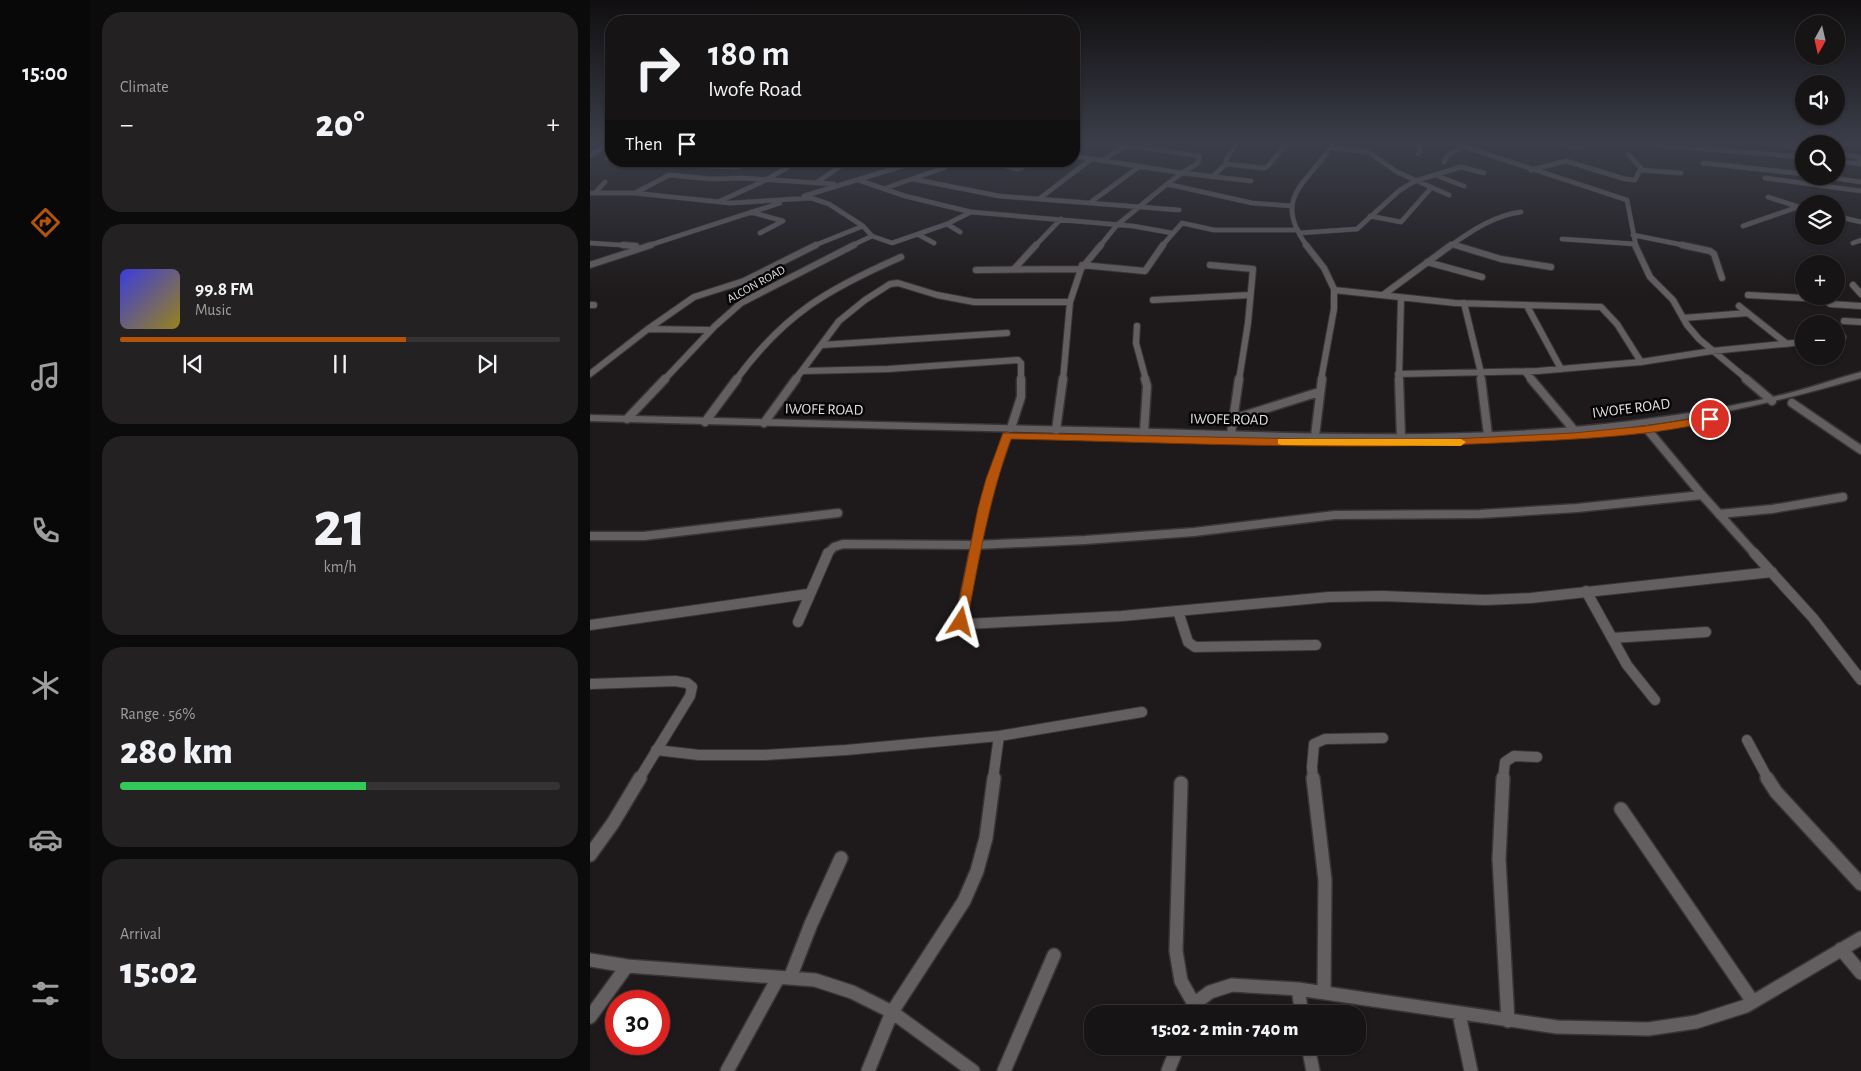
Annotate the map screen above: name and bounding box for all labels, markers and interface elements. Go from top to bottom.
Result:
north arrow [1795,15,1845,65]
map controls [1795,15,1845,365]
icon: right [625,35,690,100]
text: 180 m [708,37,790,72]
text: 15:00 [22,62,68,84]
button: sound [1795,75,1845,125]
text: Iwofe Road [708,78,802,100]
text: Climate [120,79,169,95]
text: 20° [316,106,364,144]
text: − [120,111,133,139]
text: + [547,111,560,139]
icon: arrive [673,130,701,158]
text: Then [625,135,663,154]
button: search [1795,135,1845,185]
button: layers [1795,195,1845,245]
icon: directions [28,205,63,240]
button: + [1795,255,1845,305]
street label: ALCON ROAD [725,263,787,305]
text: 99.8 FM [195,280,254,299]
text: Music [195,302,231,318]
button: − [1795,315,1845,365]
icon: previous [179,350,207,378]
icon: pause [326,350,354,378]
icon: next [473,350,501,378]
icon: music [28,359,63,394]
street label: IWOFE ROAD [1591,396,1671,421]
pin [1689,398,1731,440]
street label: IWOFE ROAD [785,401,864,418]
icon: arrive [1696,405,1724,433]
street label: IWOFE ROAD [1190,411,1269,428]
text: 21 [313,493,367,558]
icon: phone [28,513,63,548]
text: km/h [323,559,357,575]
position arrow [934,595,986,647]
icon: climate [28,668,63,703]
text: Range · 56% [120,706,196,722]
text: 280 km [120,733,233,771]
icon: car [28,822,63,857]
text: Arrival [120,926,161,942]
text: 15:02 [120,953,197,991]
icon: filters [28,976,63,1011]
speed limit sign: 30 [605,990,670,1055]
text: 15:02 · 2 min · 740 m [1152,1020,1298,1039]

